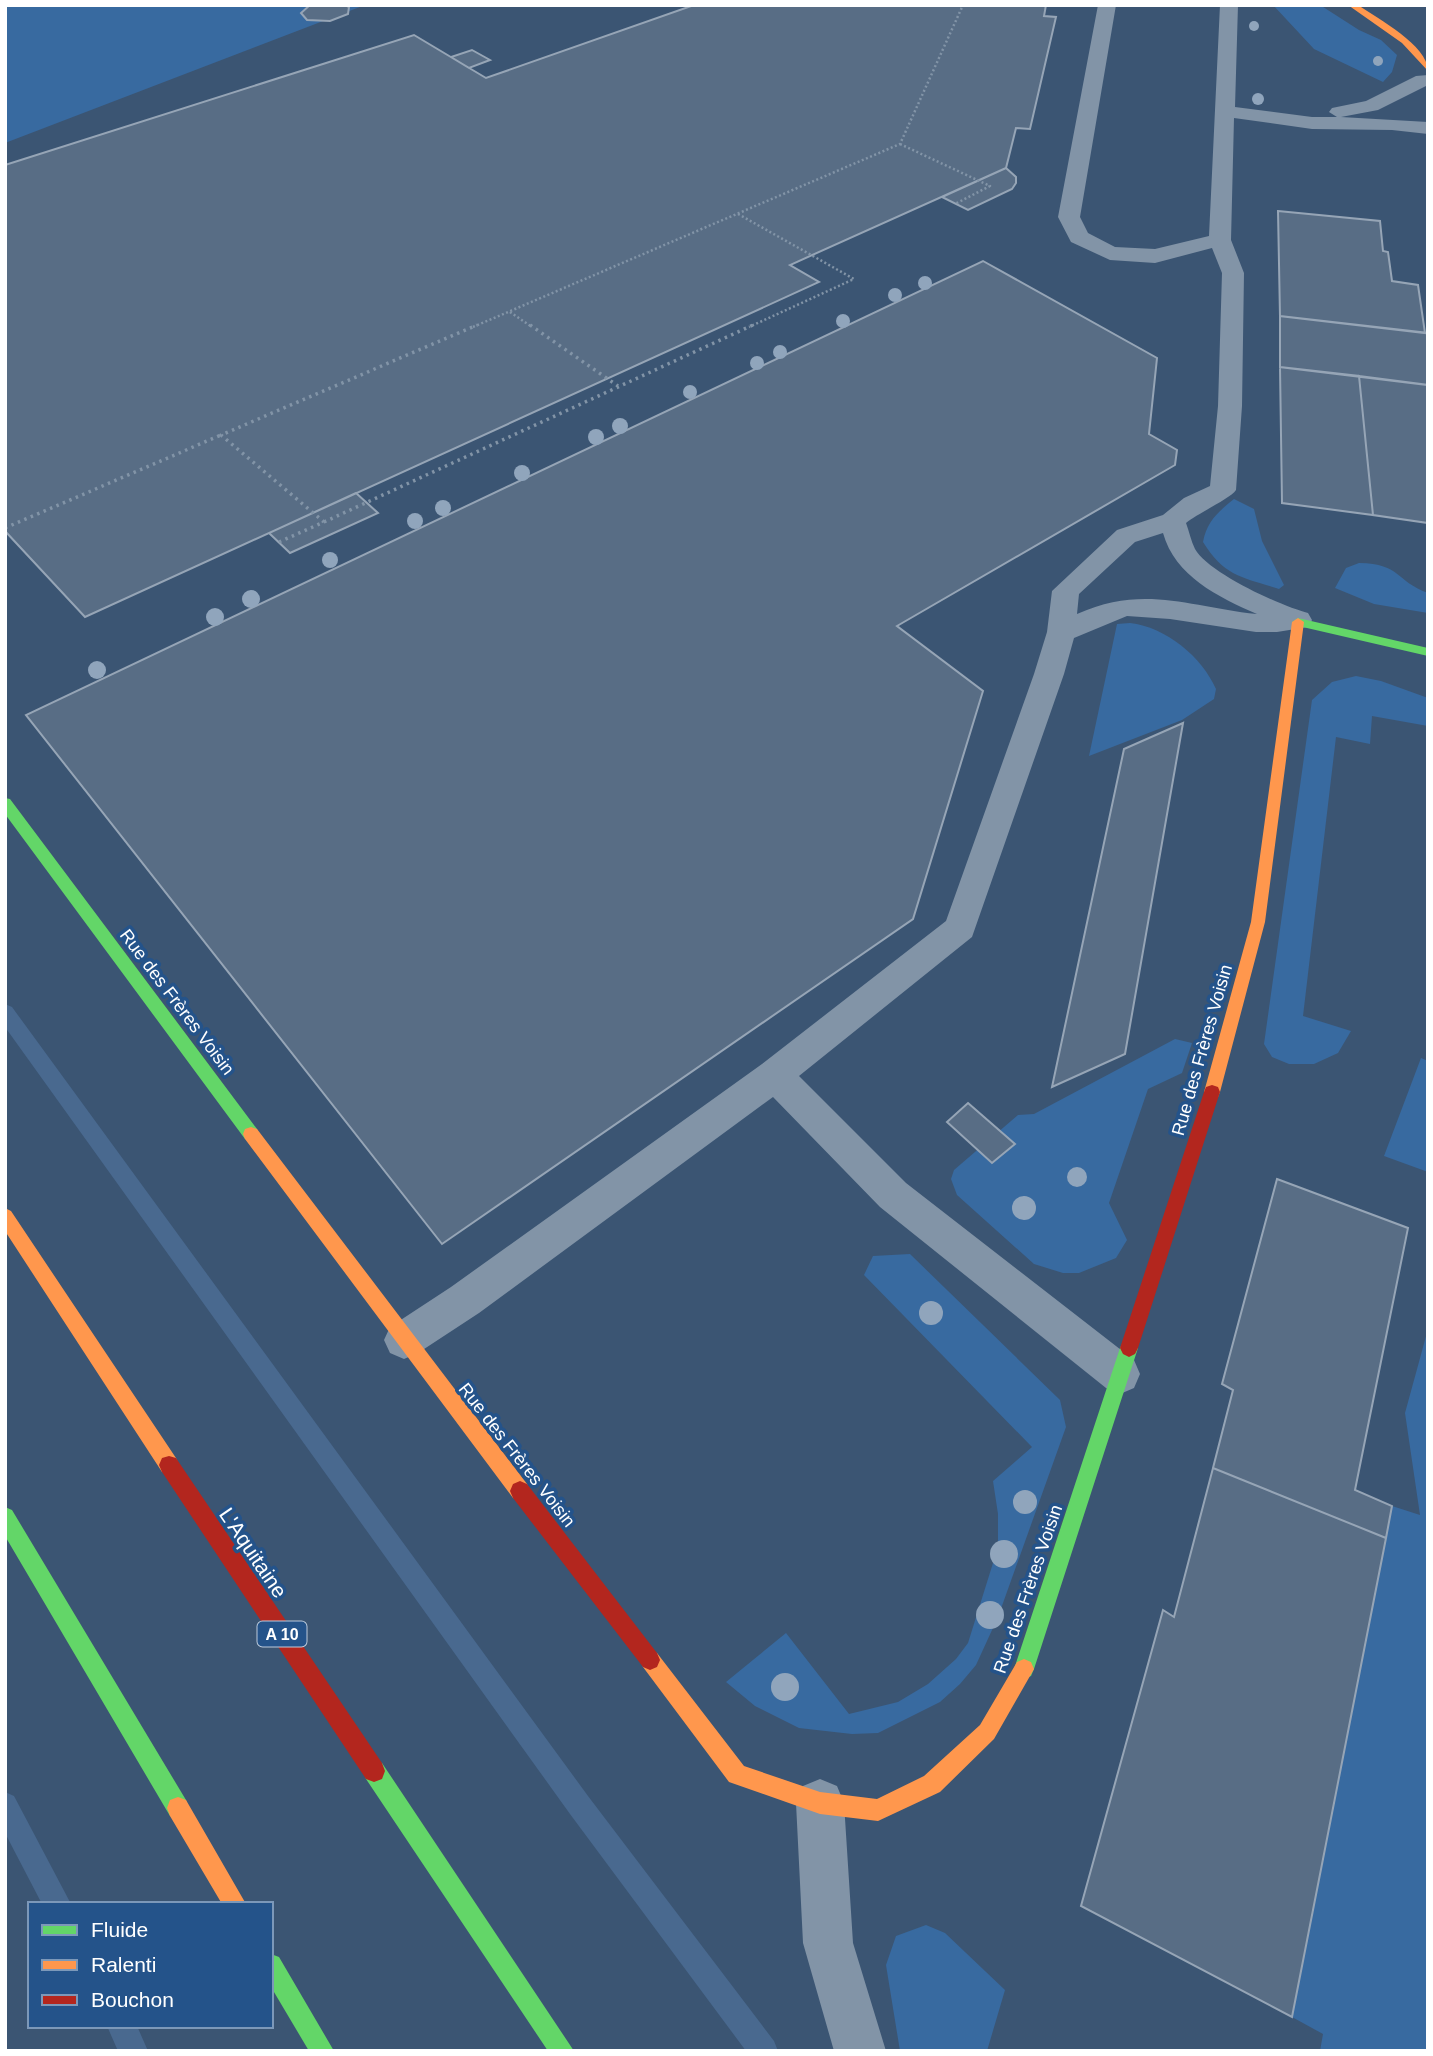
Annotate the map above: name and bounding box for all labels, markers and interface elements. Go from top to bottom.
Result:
street label: Rue des Frères Voisin [116,925,238,1079]
street label: Rue des Frères Voisin [1168,962,1236,1138]
street label: Rue des Frères Voisin [455,1379,579,1531]
street label: Rue des Frères Voisin [990,1502,1066,1676]
street label: L'Aquitaine [215,1503,292,1602]
road number: A 10 [258,1622,306,1646]
legend [28,1902,273,2028]
text: Fluide [91,1918,148,1941]
text: Ralenti [91,1953,156,1976]
text: Bouchon [91,1988,174,2011]

